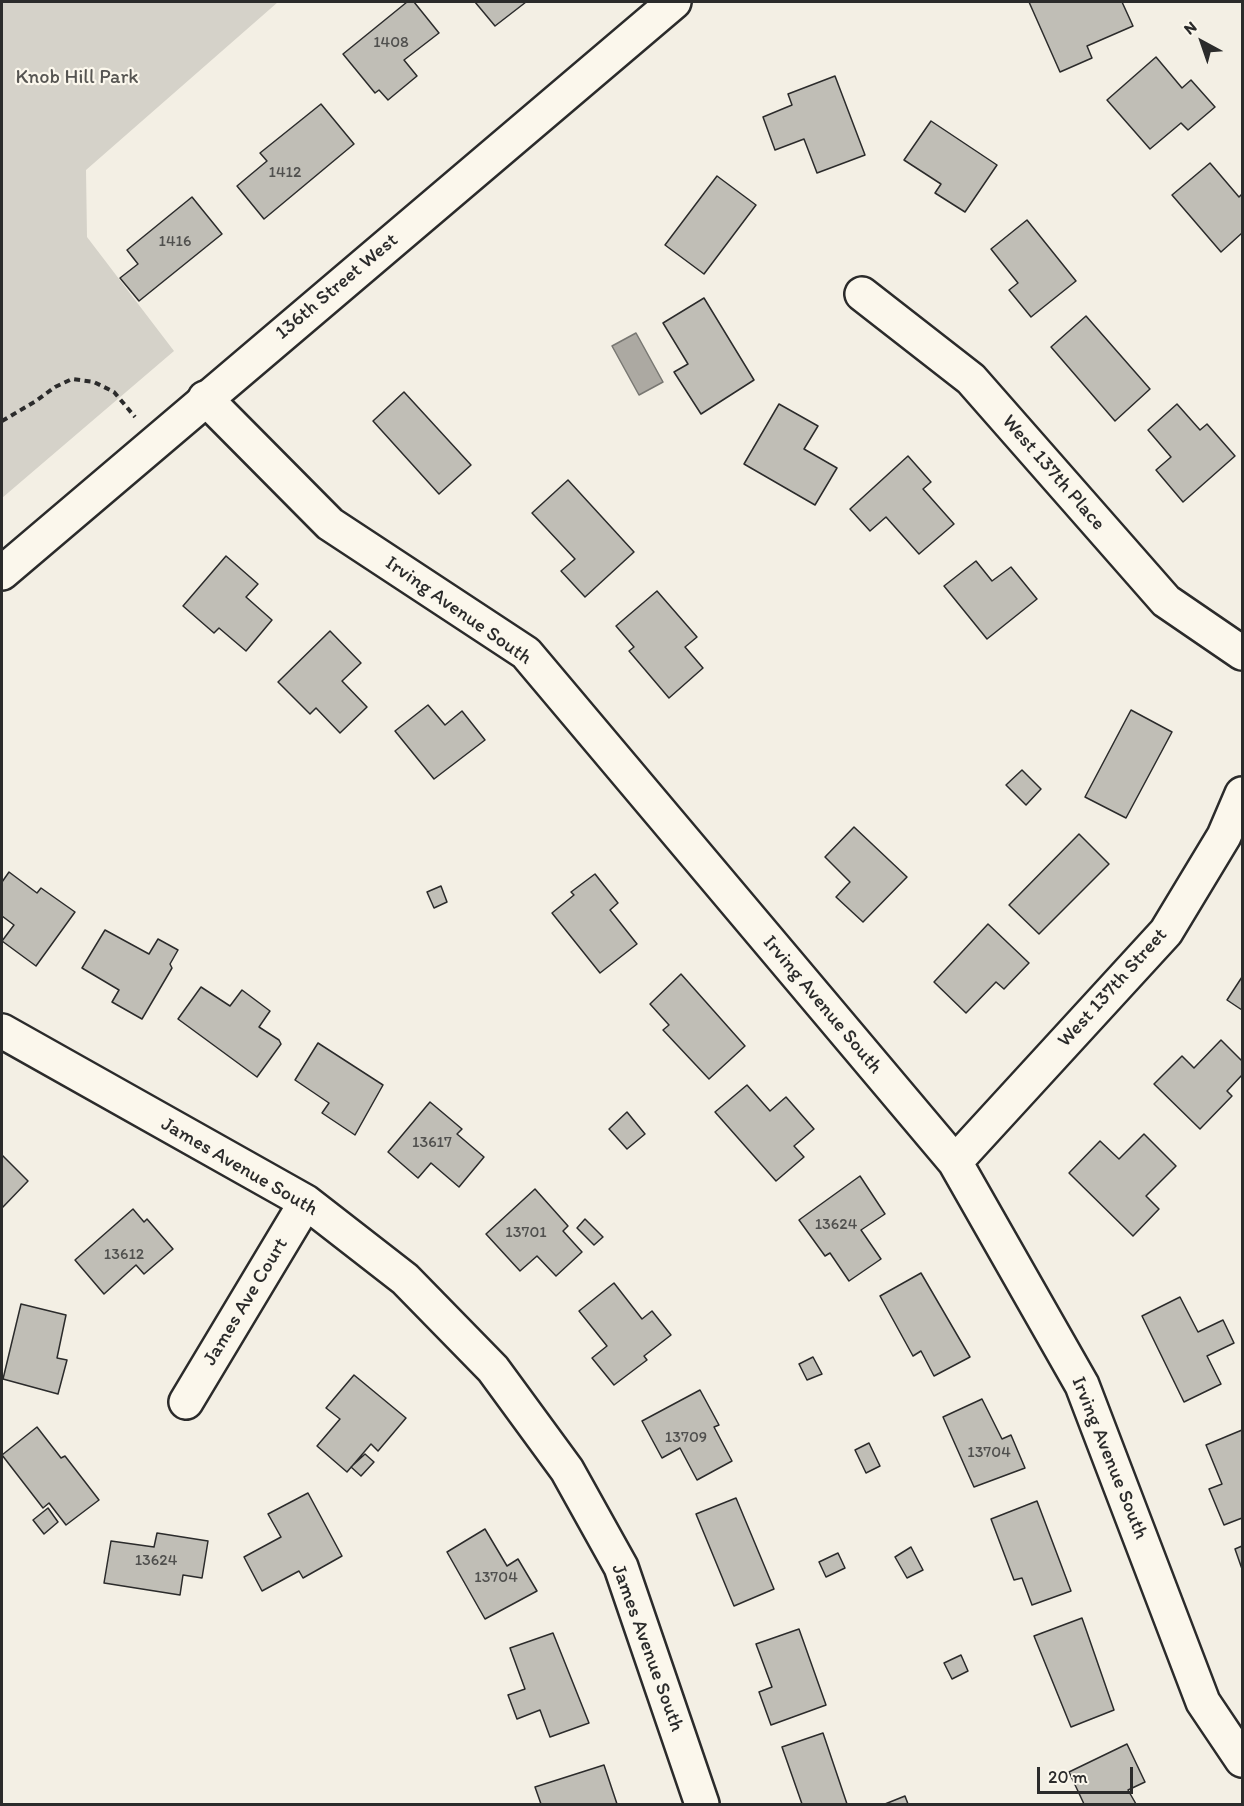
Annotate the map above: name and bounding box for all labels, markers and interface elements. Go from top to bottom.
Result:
north arrow [1172,12,1232,72]
text: N [1180,17,1200,39]
house number: 1408 [373,33,409,53]
park label: Knob Hill Park [15,66,139,90]
house number: 1412 [269,163,301,183]
street label: 136th Street West [271,229,403,345]
house number: 1416 [159,232,191,252]
street label: West 137th Place [996,410,1110,536]
street label: Irving Avenue South [380,552,536,670]
street label: West 137th Street [1053,923,1173,1053]
street label: Irving Avenue South [757,931,887,1079]
street label: James Avenue South [157,1112,321,1222]
house number: 13617 [412,1133,452,1153]
house number: 13624 [815,1215,857,1235]
house number: 13701 [505,1223,547,1243]
street label: James Ave Court [198,1234,294,1370]
house number: 13612 [104,1245,144,1265]
street label: Irving Avenue South [1065,1373,1153,1543]
house number: 13709 [665,1428,707,1448]
house number: 13704 [967,1443,1011,1463]
house number: 13624 [135,1551,177,1571]
street label: James Avenue South [606,1561,688,1735]
house number: 13704 [474,1568,518,1588]
scale bar [1040,1755,1136,1793]
text: 20 m [1048,1766,1088,1788]

